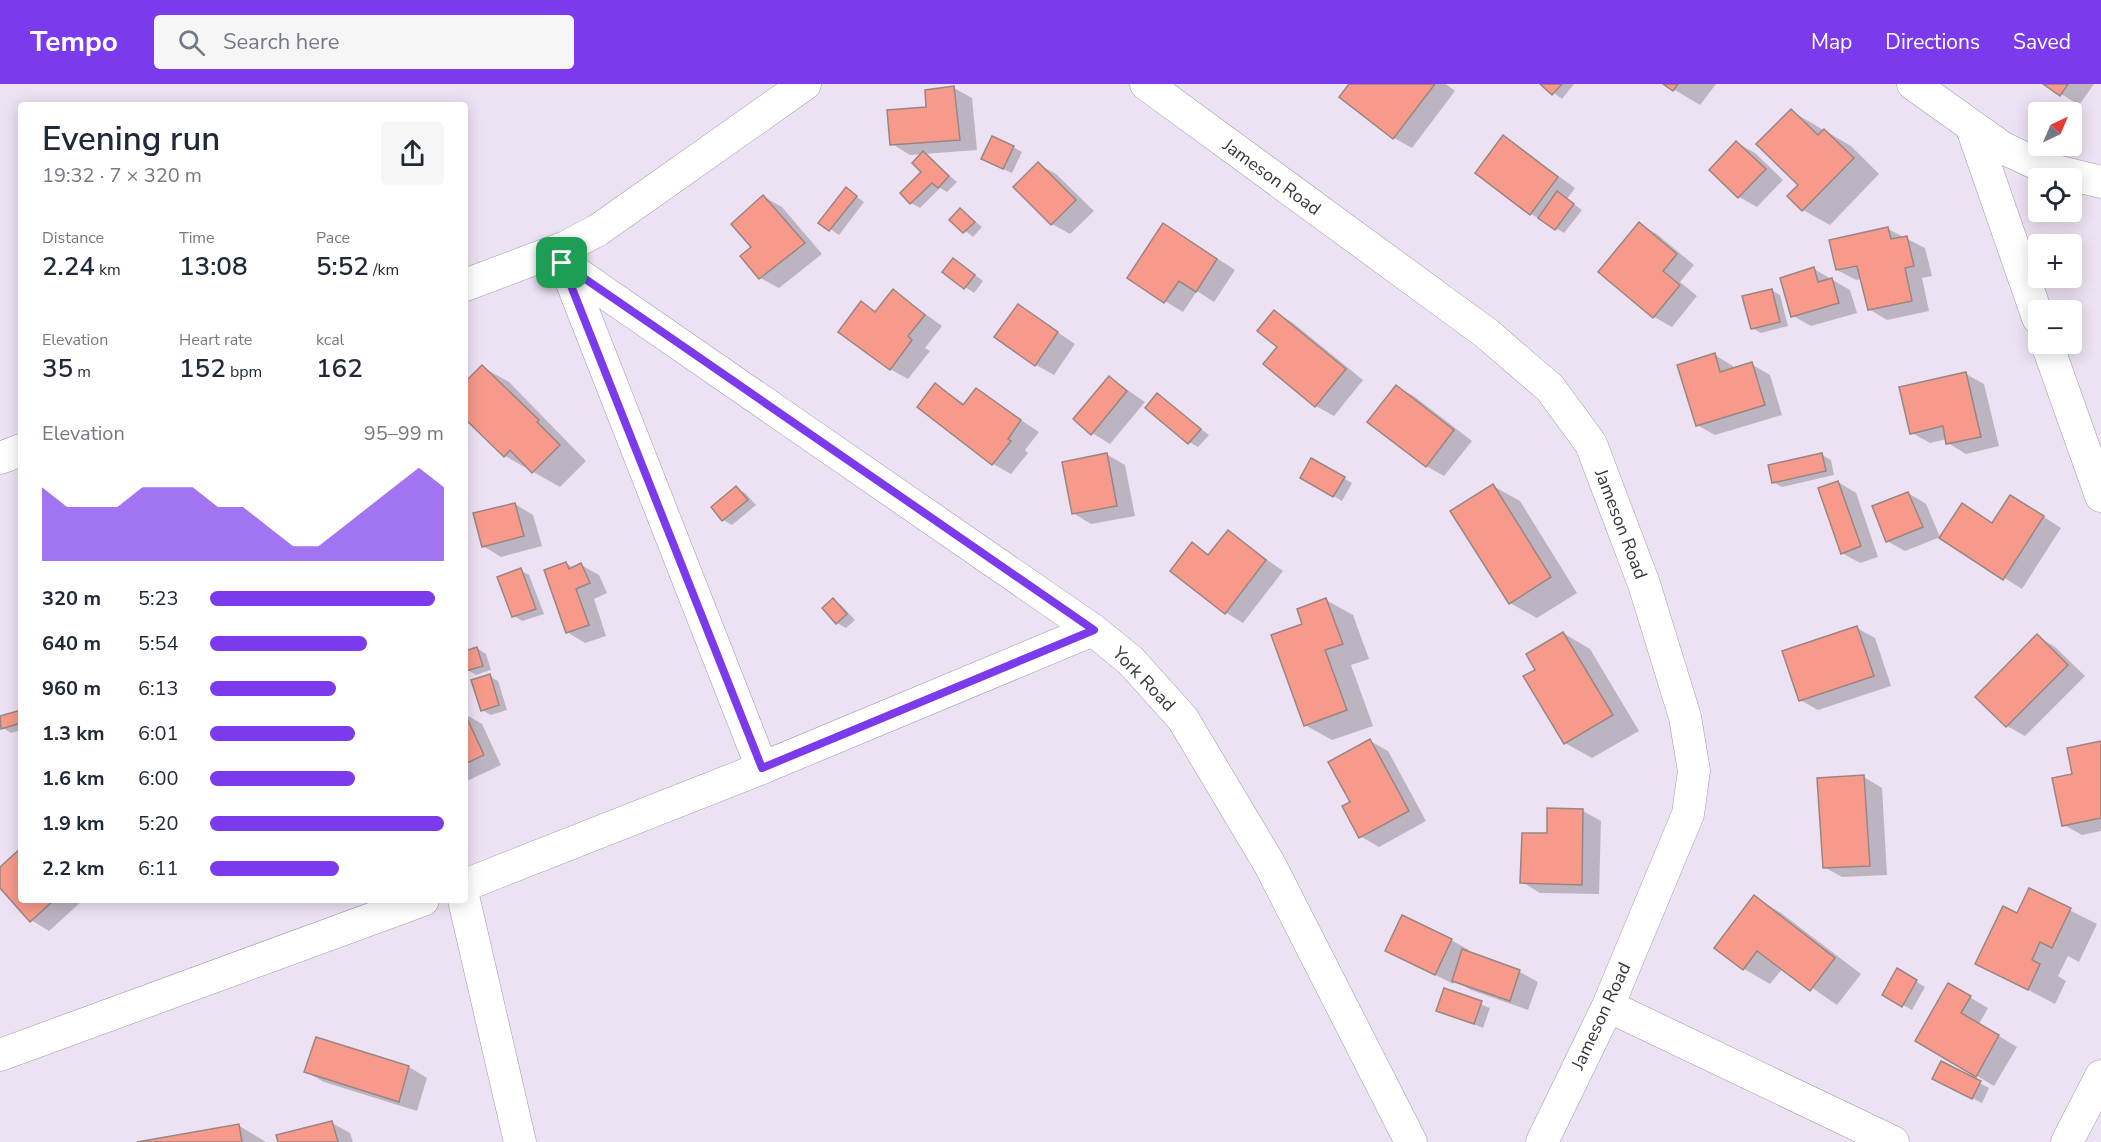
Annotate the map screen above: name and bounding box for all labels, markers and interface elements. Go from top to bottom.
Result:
search box [154,15,574,69]
text: Tempo [30,23,118,61]
icon: search [175,26,208,59]
text: Search here [223,27,339,57]
text: Map [1811,28,1852,56]
text: Directions [1885,28,1980,56]
text: Saved [2013,28,2071,56]
north arrow [2028,102,2082,156]
map controls [2028,102,2082,354]
text: Evening run [42,117,220,162]
button: share [381,122,444,185]
street label: Jameson Road [1217,133,1326,221]
text: 19:32 · 7 × 320 m [42,162,202,189]
button: locate [2028,168,2082,222]
text: Distance [42,227,104,249]
text: Time [179,227,215,249]
text: Pace [316,227,350,249]
button: + [2028,234,2082,288]
pin [536,237,587,288]
icon: arrive [545,246,578,279]
text: 2.24 [42,249,95,284]
text: 13:08 [179,249,248,284]
text: 5:52 [316,249,369,284]
text: km [95,259,121,281]
text: /km [369,259,399,281]
button: − [2028,300,2082,354]
text: Elevation [42,329,108,351]
text: Heart rate [179,329,252,351]
text: kcal [316,329,344,351]
text: 35 [42,351,73,386]
text: 152 [179,351,226,386]
text: 162 [316,351,363,386]
text: m [73,361,91,383]
text: bpm [226,361,262,383]
text: Elevation [42,420,125,447]
text: 95–99 m [364,420,444,447]
street label: Jameson Road [1589,465,1653,582]
text: 320 m [42,585,101,612]
text: 5:23 [138,585,179,612]
text: 640 m [42,630,101,657]
text: 5:54 [138,630,179,657]
street label: York Road [1106,641,1181,717]
text: 960 m [42,675,101,702]
text: 6:13 [138,675,179,702]
text: 1.3 km [42,720,105,747]
text: 6:01 [138,720,179,747]
text: 1.6 km [42,765,105,792]
text: 6:00 [138,765,179,792]
text: 1.9 km [42,810,105,837]
text: 5:20 [138,810,179,837]
text: 2.2 km [42,855,105,882]
text: 6:11 [138,855,179,882]
street label: Jameson Road [1565,958,1636,1074]

